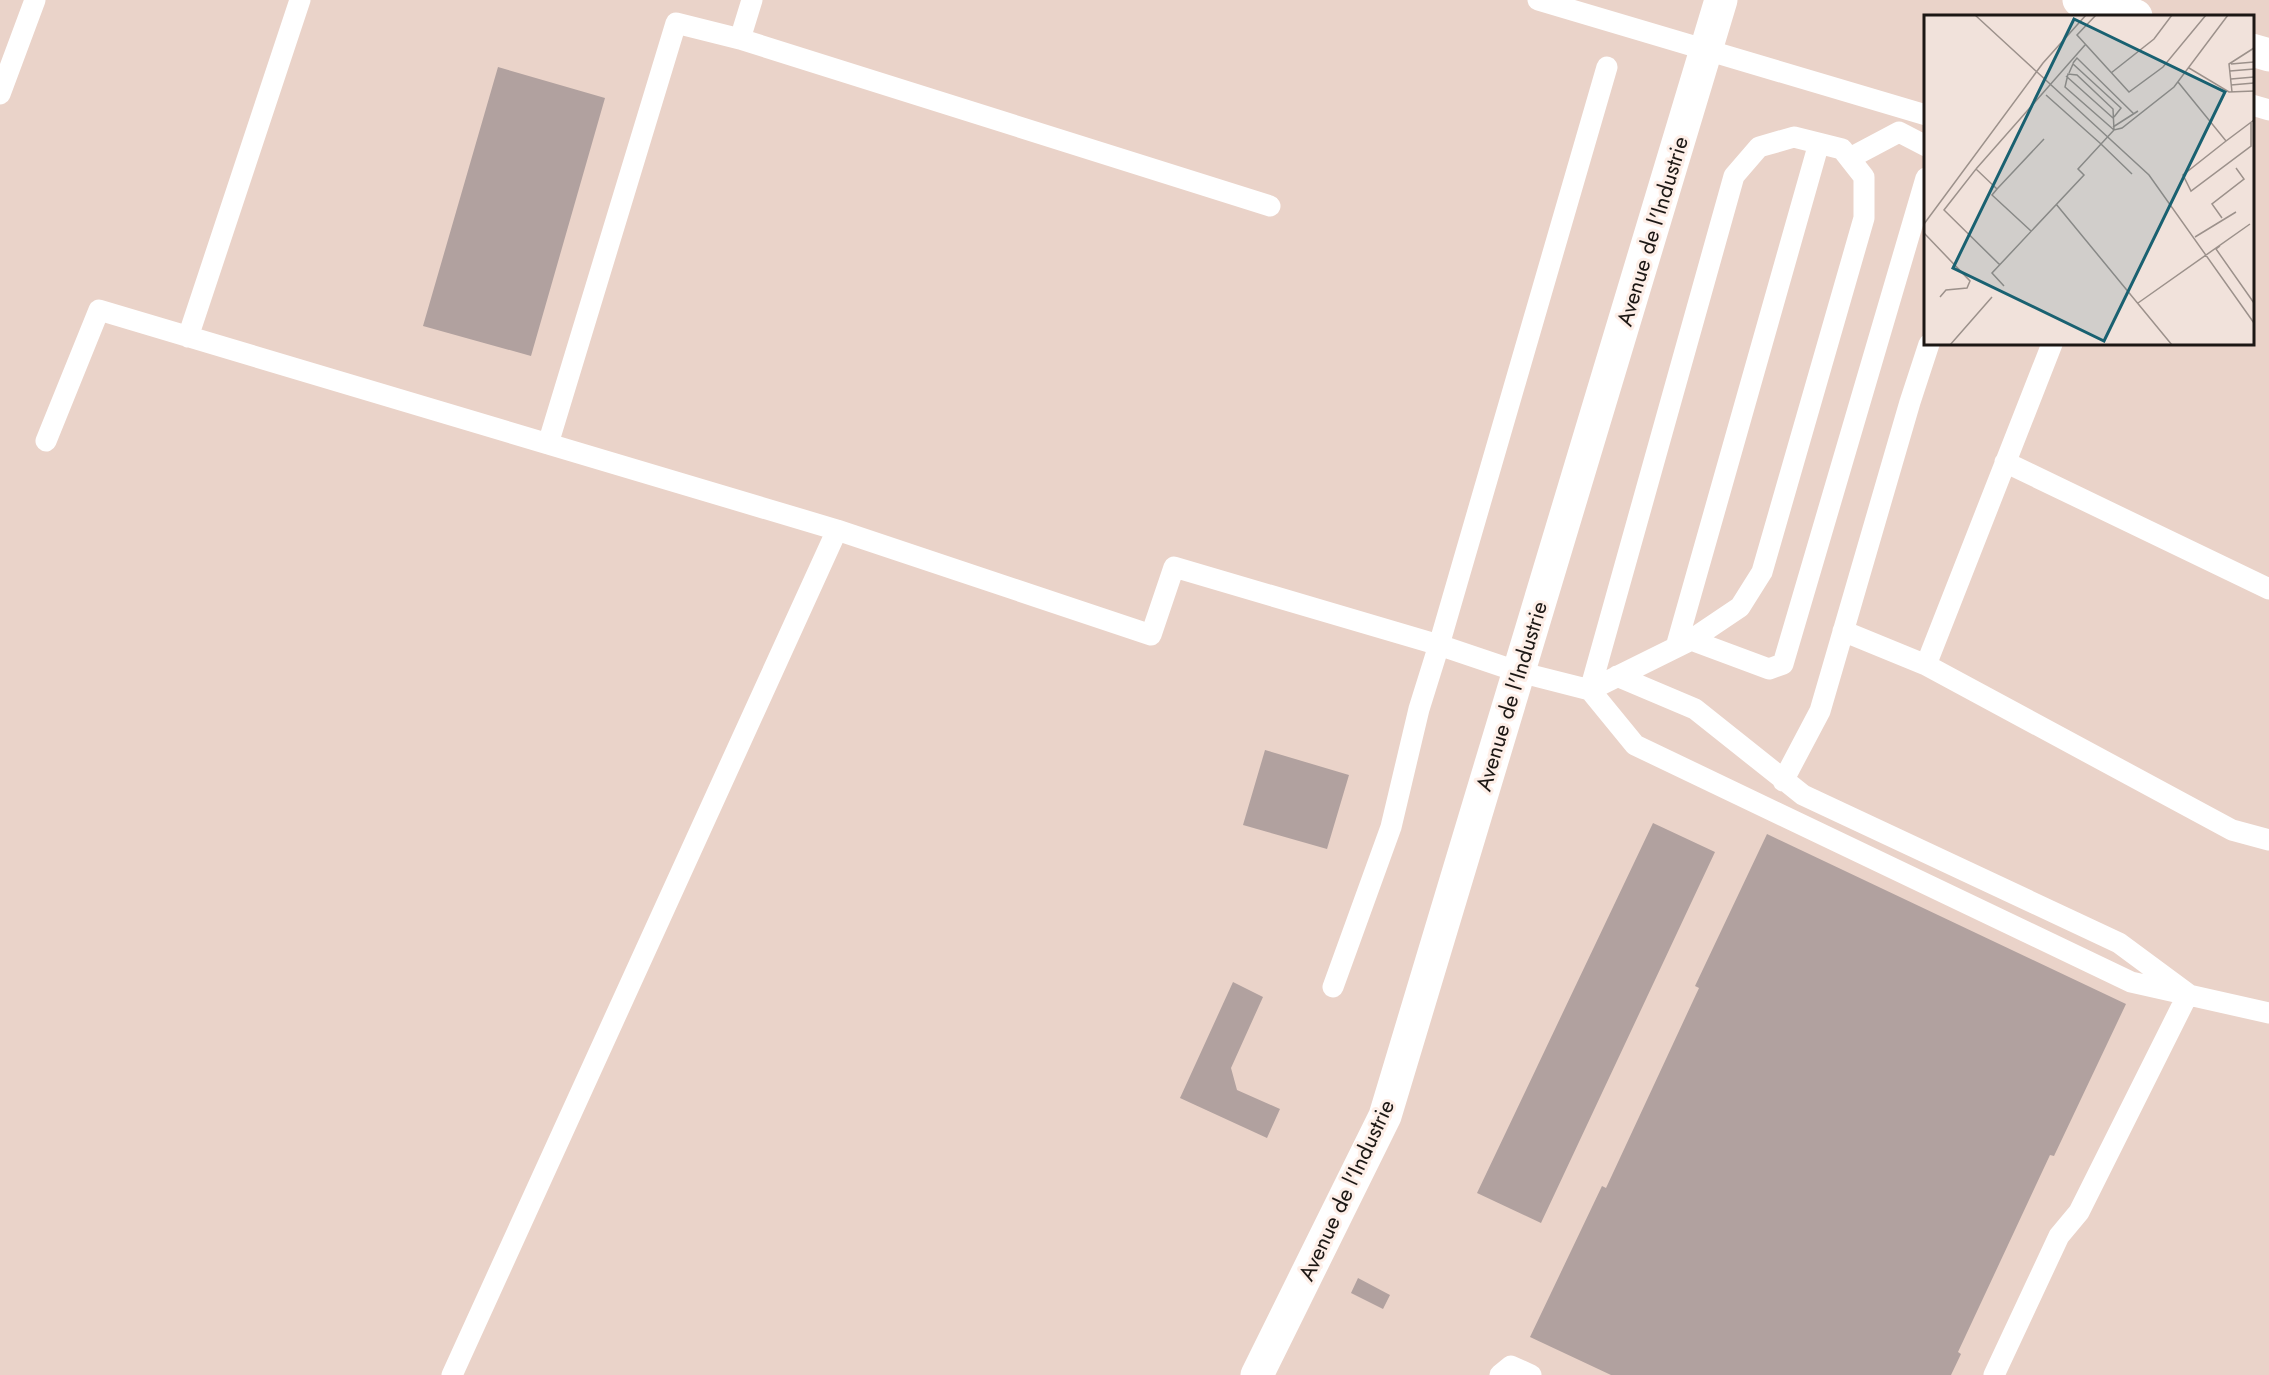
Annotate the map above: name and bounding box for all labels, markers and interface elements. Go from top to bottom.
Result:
inset map [1924,15,2254,345]
street label: Avenue de l'Industrie [1608,132,1696,330]
street label: Avenue de l'Industrie [1467,597,1555,795]
street label: Avenue de l'Industrie [1290,1094,1402,1286]

